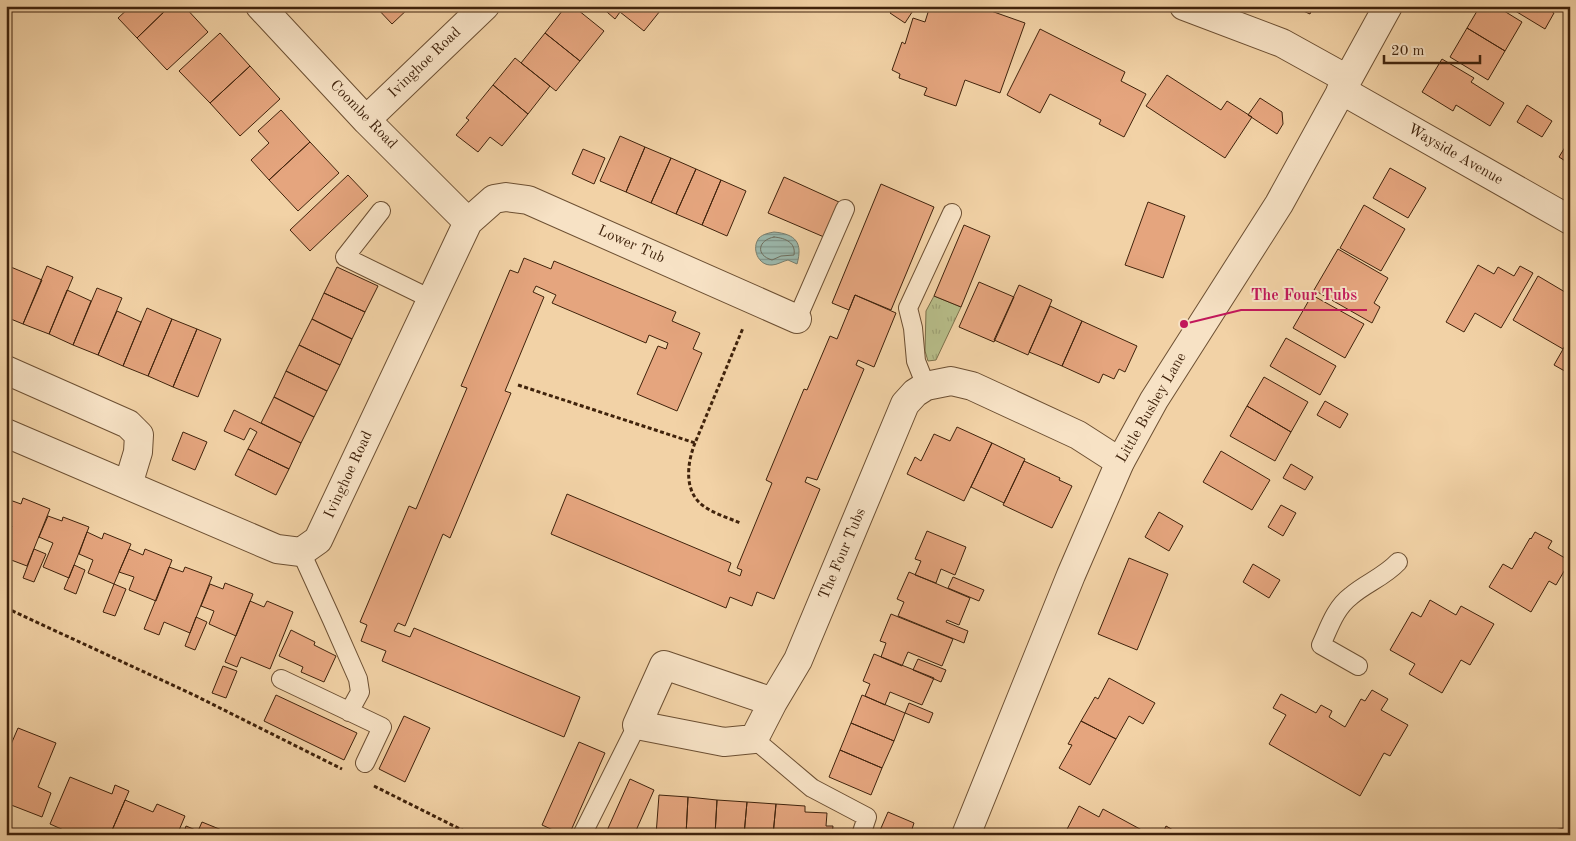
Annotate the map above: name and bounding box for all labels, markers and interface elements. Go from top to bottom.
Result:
street label: Ivinghoe Road [386,25,464,101]
scale bar [1384,32,1480,64]
text: 20 m [1391,44,1425,59]
street label: Coombe Road [327,78,399,152]
street label: Wayside Avenue [1405,122,1505,188]
street label: Lower Tub [595,224,667,266]
callout: The Four Tubs [1241,279,1367,310]
text: The Four Tubs [1251,288,1357,304]
street label: Little Bushey Lane [1114,350,1190,466]
street label: Ivinghoe Road [322,429,376,521]
street label: The Four Tubs [817,506,869,602]

